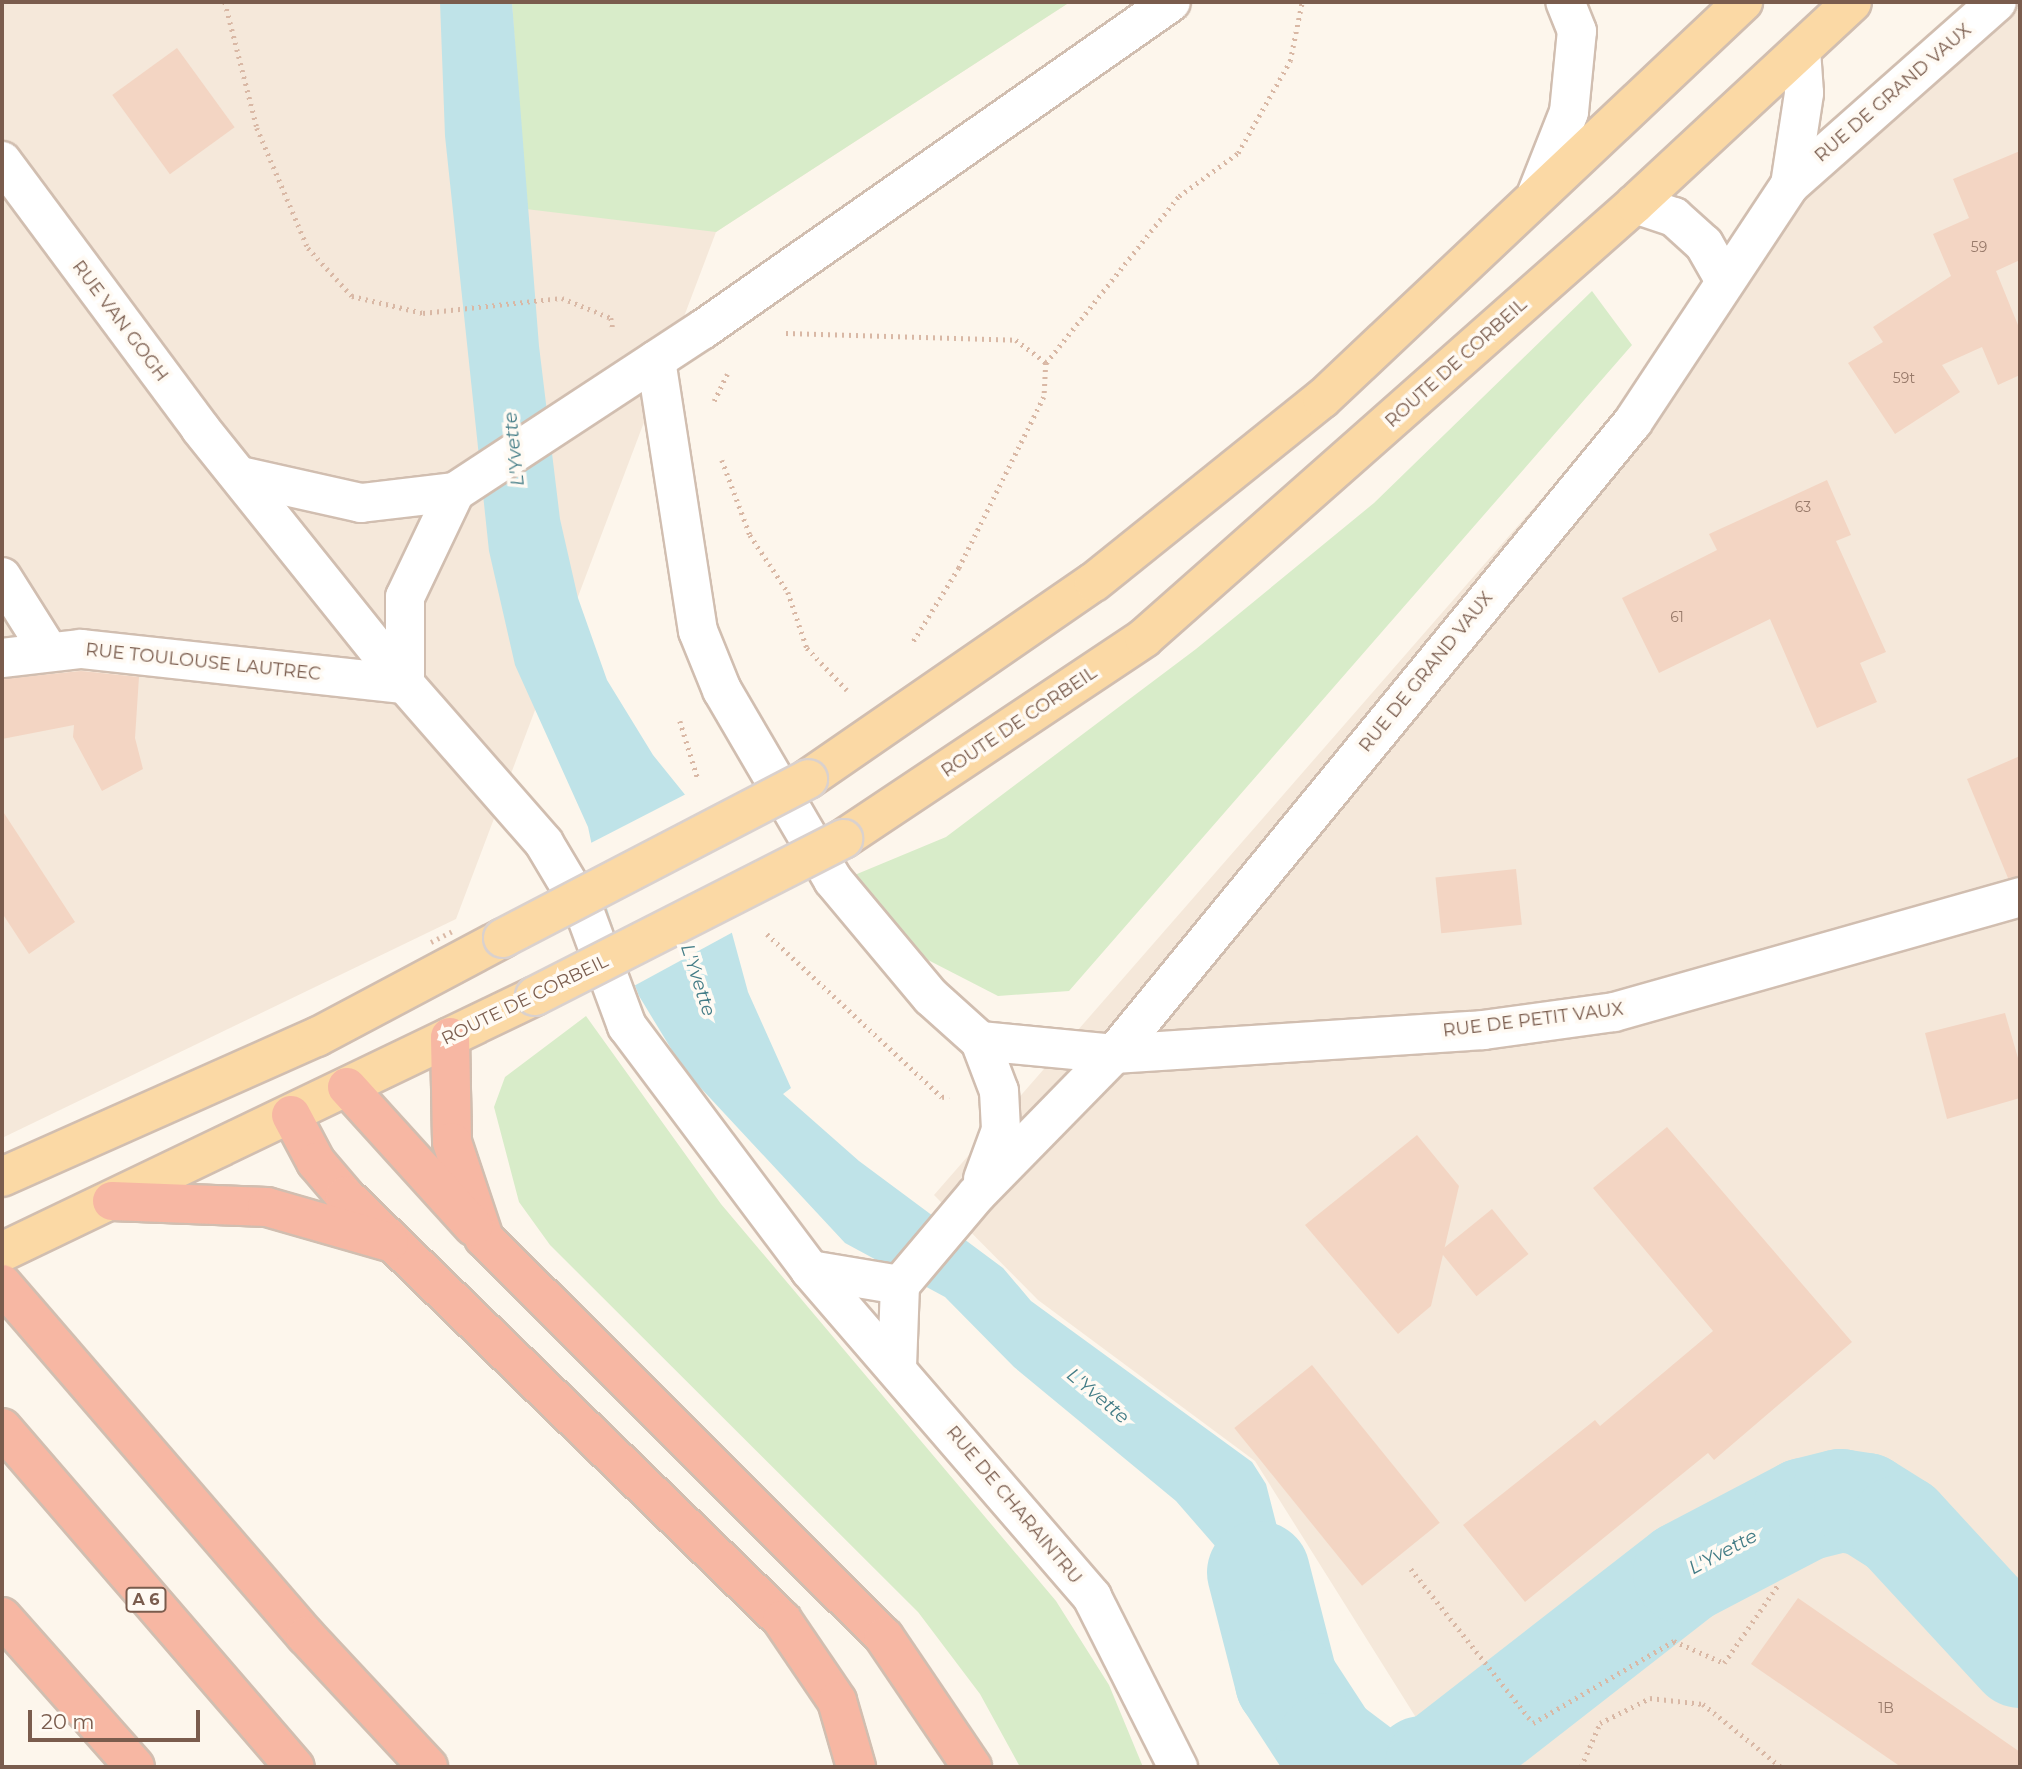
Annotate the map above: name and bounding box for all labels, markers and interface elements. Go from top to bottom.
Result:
street label: RUE DE GRAND VAUX [1810,19,1976,167]
house number: 59 [1971,239,1987,255]
street label: RUE VAN GOGH [68,256,172,386]
street label: ROUTE DE CORBEIL [1381,294,1531,432]
house number: 59t [1893,370,1915,386]
water label: L'Yvette [499,411,529,487]
house number: 63 [1795,499,1811,515]
street label: RUE DE GRAND VAUX [1355,587,1497,757]
house number: 61 [1670,609,1684,625]
street label: RUE TOULOUSE LAUTREC [84,639,322,685]
street label: ROUTE DE CORBEIL [937,662,1101,782]
water label: L'Yvette [676,941,720,1019]
street label: ROUTE DE CORBEIL [438,950,612,1050]
street label: RUE DE PETIT VAUX [1442,998,1624,1042]
water label: L'Yvette [1062,1363,1134,1429]
street label: RUE DE CHARAINTRU [942,1422,1086,1588]
water label: L'Yvette [1685,1524,1761,1580]
road number: A 6 [125,1588,167,1612]
scale bar [32,1696,203,1740]
house number: 1B [1878,1700,1894,1716]
text: 20 m [41,1709,95,1734]

